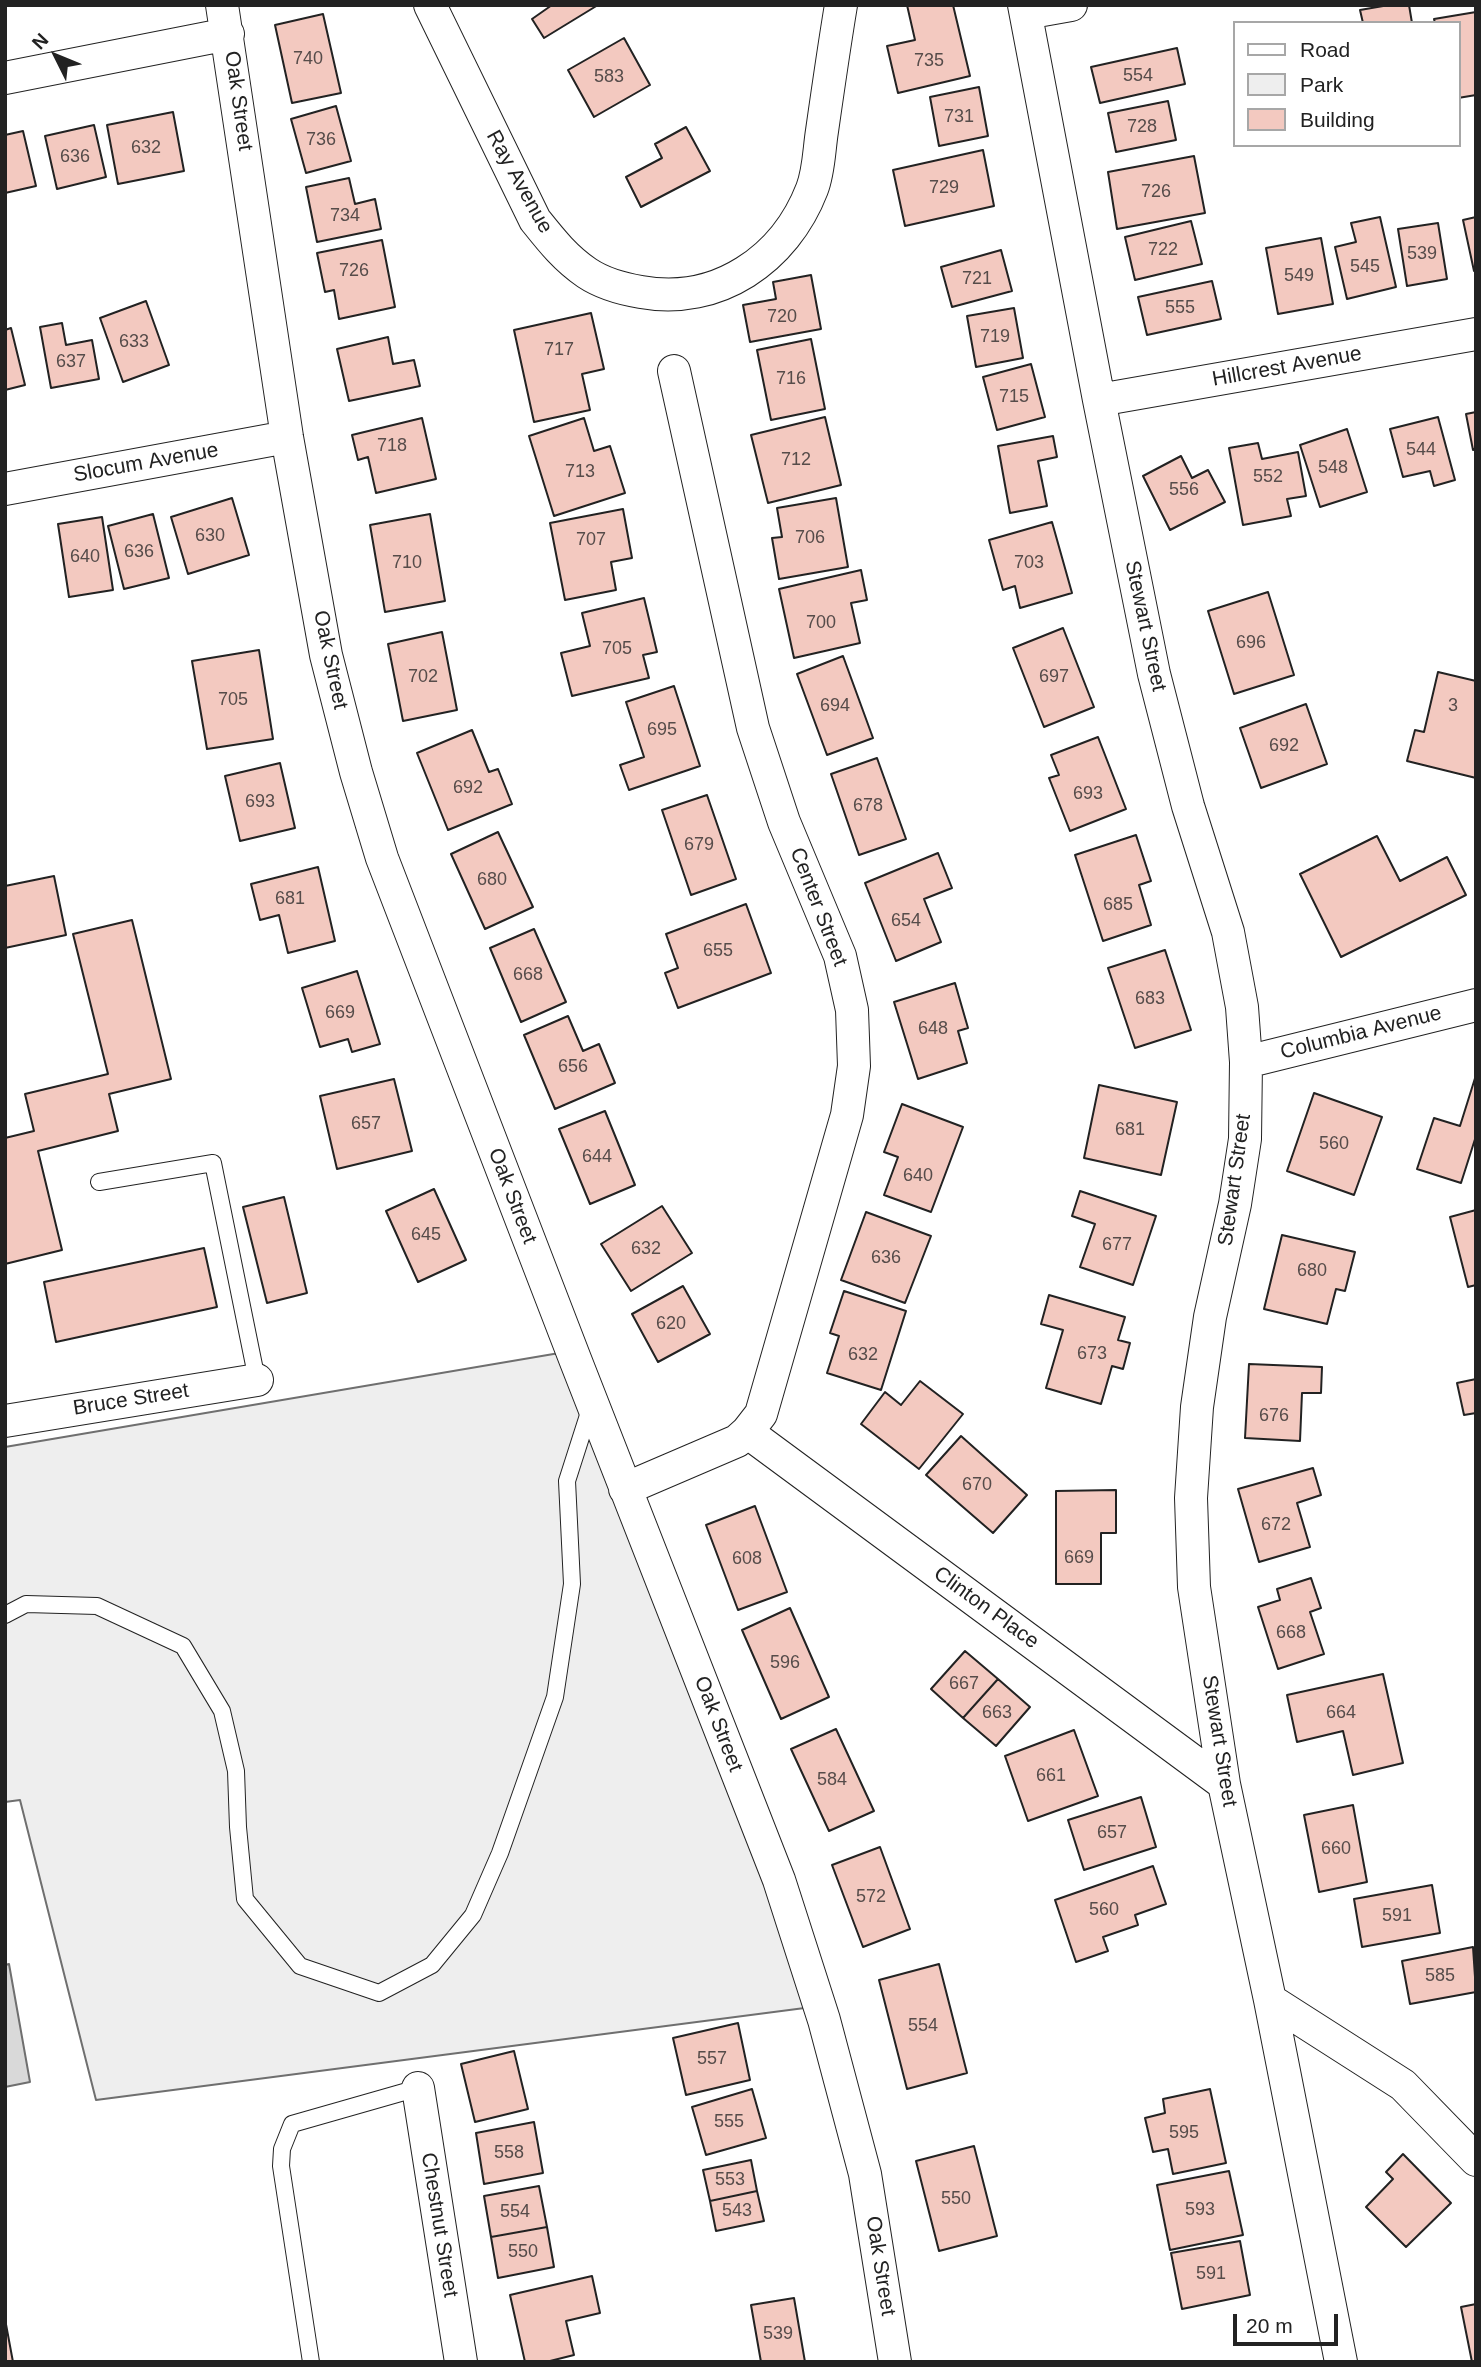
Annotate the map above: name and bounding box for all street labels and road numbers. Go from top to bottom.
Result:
street label: Oak Street [219,50,257,152]
street label: Ray Avenue [480,126,558,238]
street label: Hillcrest Avenue [1210,341,1364,393]
street label: Slocum Avenue [72,438,220,488]
street label: Stewart Street [1119,558,1171,694]
street label: Oak Street [307,608,353,712]
street label: Center Street [784,844,852,970]
street label: Columbia Avenue [1278,1001,1444,1065]
street label: Stewart Street [1213,1112,1257,1248]
street label: Oak Street [482,1145,542,1247]
street label: Bruce Street [71,1378,191,1422]
street label: Clinton Place [929,1561,1043,1655]
street label: Oak Street [688,1673,748,1775]
street label: Stewart Street [1196,1673,1242,1809]
street label: Chestnut Street [415,2151,463,2299]
street label: Oak Street [860,2214,900,2318]

